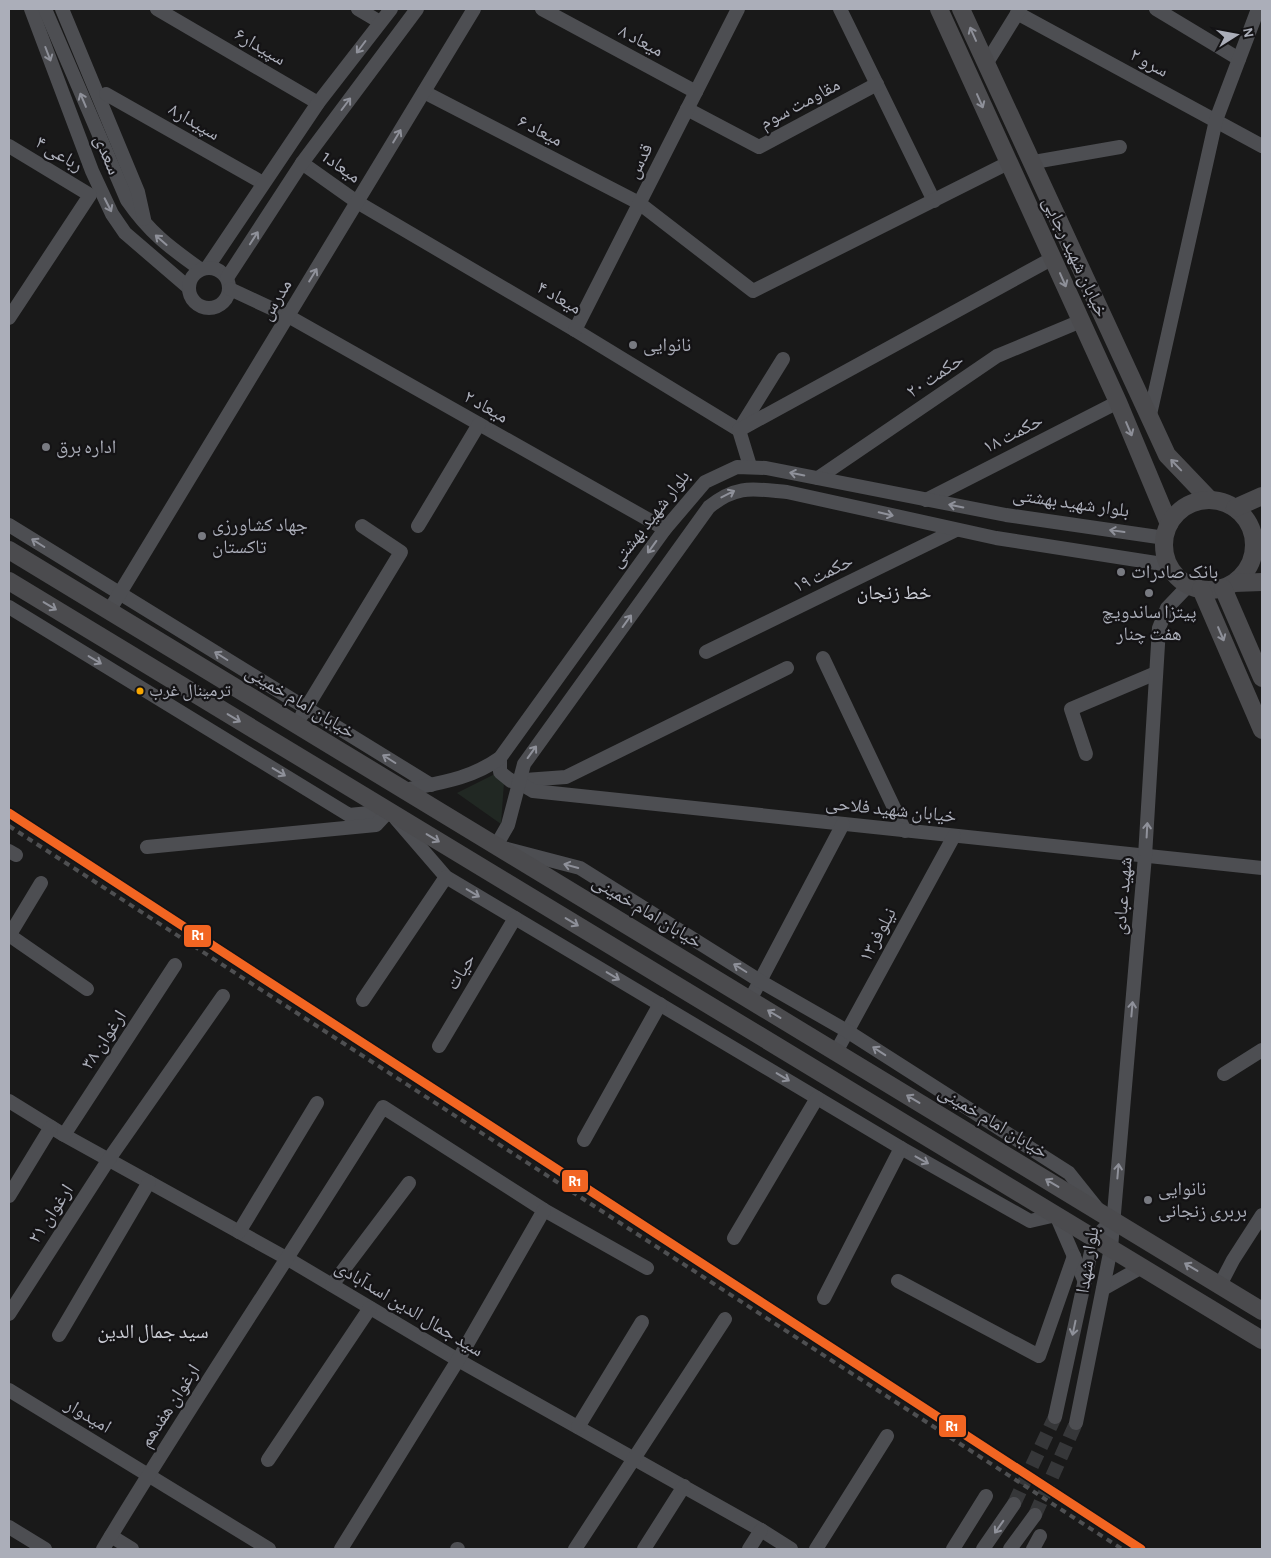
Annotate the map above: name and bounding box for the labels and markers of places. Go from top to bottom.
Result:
place label: نانوایی [643,336,691,356]
marker: نانوایی [627,339,639,351]
place label: اداره برق [56,438,116,458]
marker: اداره برق [40,441,52,453]
place label: جهاد کشاورزی تاکستان [212,516,308,558]
marker: جهاد کشاورزی تاکستان [196,530,208,542]
place label: بانک صادرات [1131,563,1218,583]
marker: بانک صادرات [1115,566,1127,578]
marker: پیتزا ساندویچ هفت چنار [1143,587,1155,599]
place label: پیتزا ساندویچ هفت چنار [1101,603,1197,645]
place label: ترمینال غرب [149,682,231,701]
marker: ترمینال غرب [135,686,145,696]
place label: نانوایی بربری زنجانی [1158,1180,1247,1222]
marker: نانوایی بربری زنجانی [1142,1194,1154,1206]

